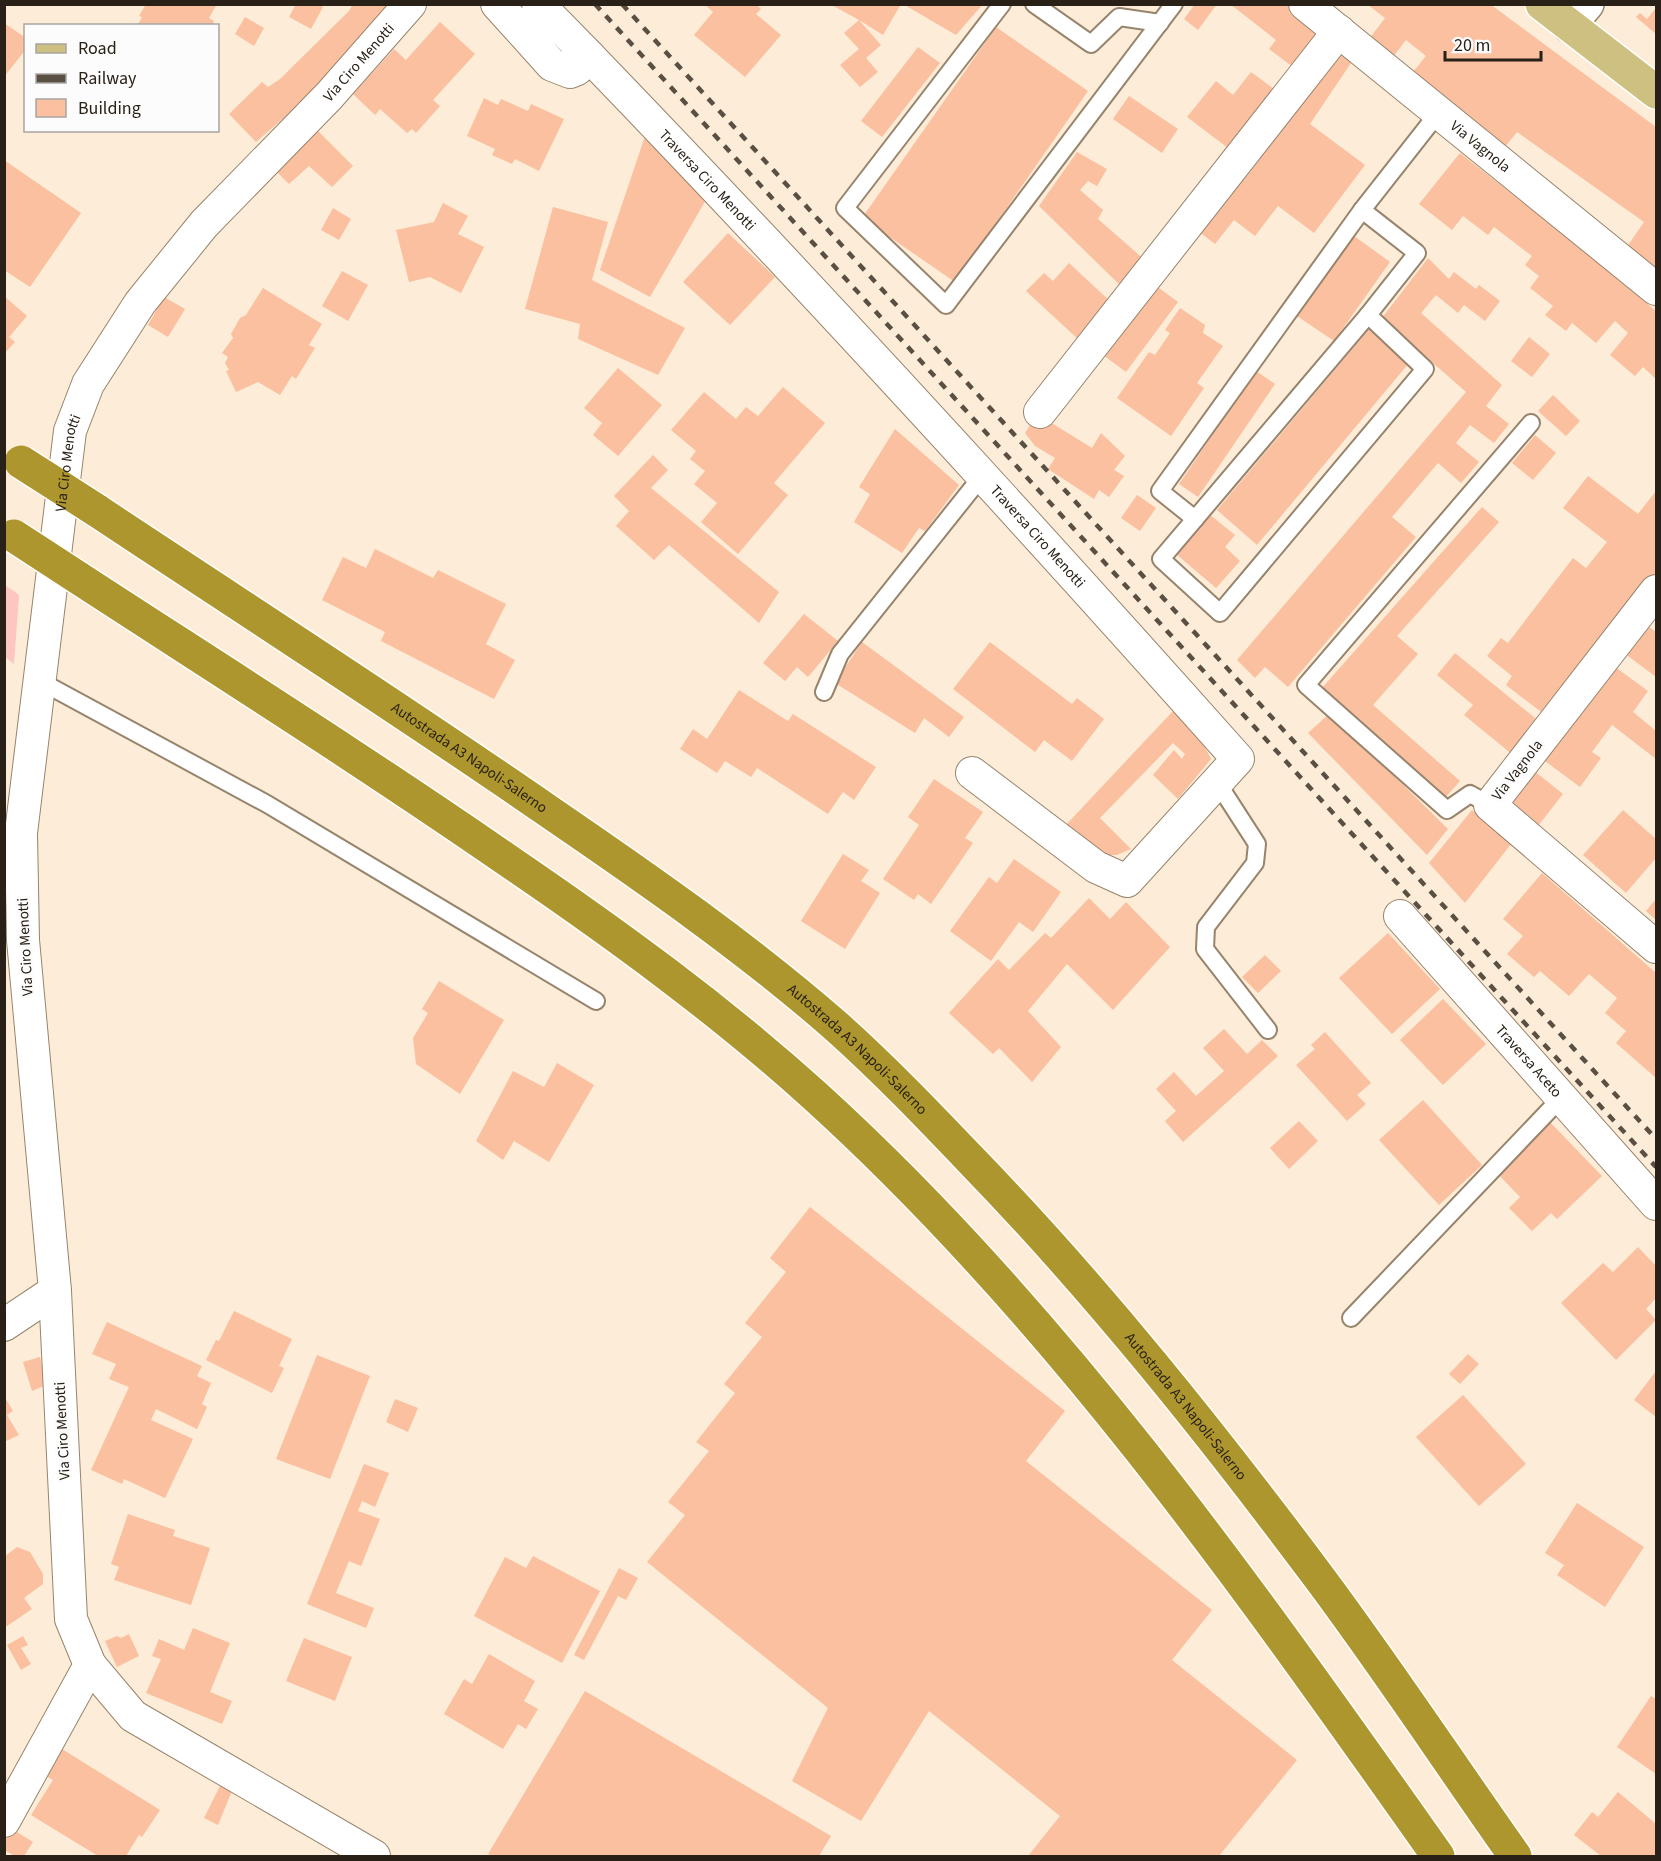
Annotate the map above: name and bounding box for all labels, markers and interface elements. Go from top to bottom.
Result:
street label: Via Ciro Menotti [319,19,399,107]
legend [24,24,219,132]
scale bar [1445,24,1541,62]
text: 20 m [1454,33,1490,58]
text: Road [78,36,117,61]
text: Railway [78,66,137,91]
text: Building [78,96,141,121]
street label: Via Vagnola [1445,116,1515,178]
street label: Traversa Ciro Menotti [654,125,760,236]
street label: Via Ciro Menotti [50,411,86,513]
street label: Traversa Ciro Menotti [985,481,1090,593]
street label: Autostrada A3 Napoli-Salerno [387,698,551,818]
street label: Via Vagnola [1487,735,1548,805]
street label: Via Ciro Menotti [12,897,39,997]
street label: Autostrada A3 Napoli-Salerno [782,979,932,1120]
street label: Traversa Aceto [1490,1020,1567,1102]
street label: Autostrada A3 Napoli-Salerno [1120,1328,1252,1485]
street label: Via Ciro Menotti [49,1381,76,1481]

